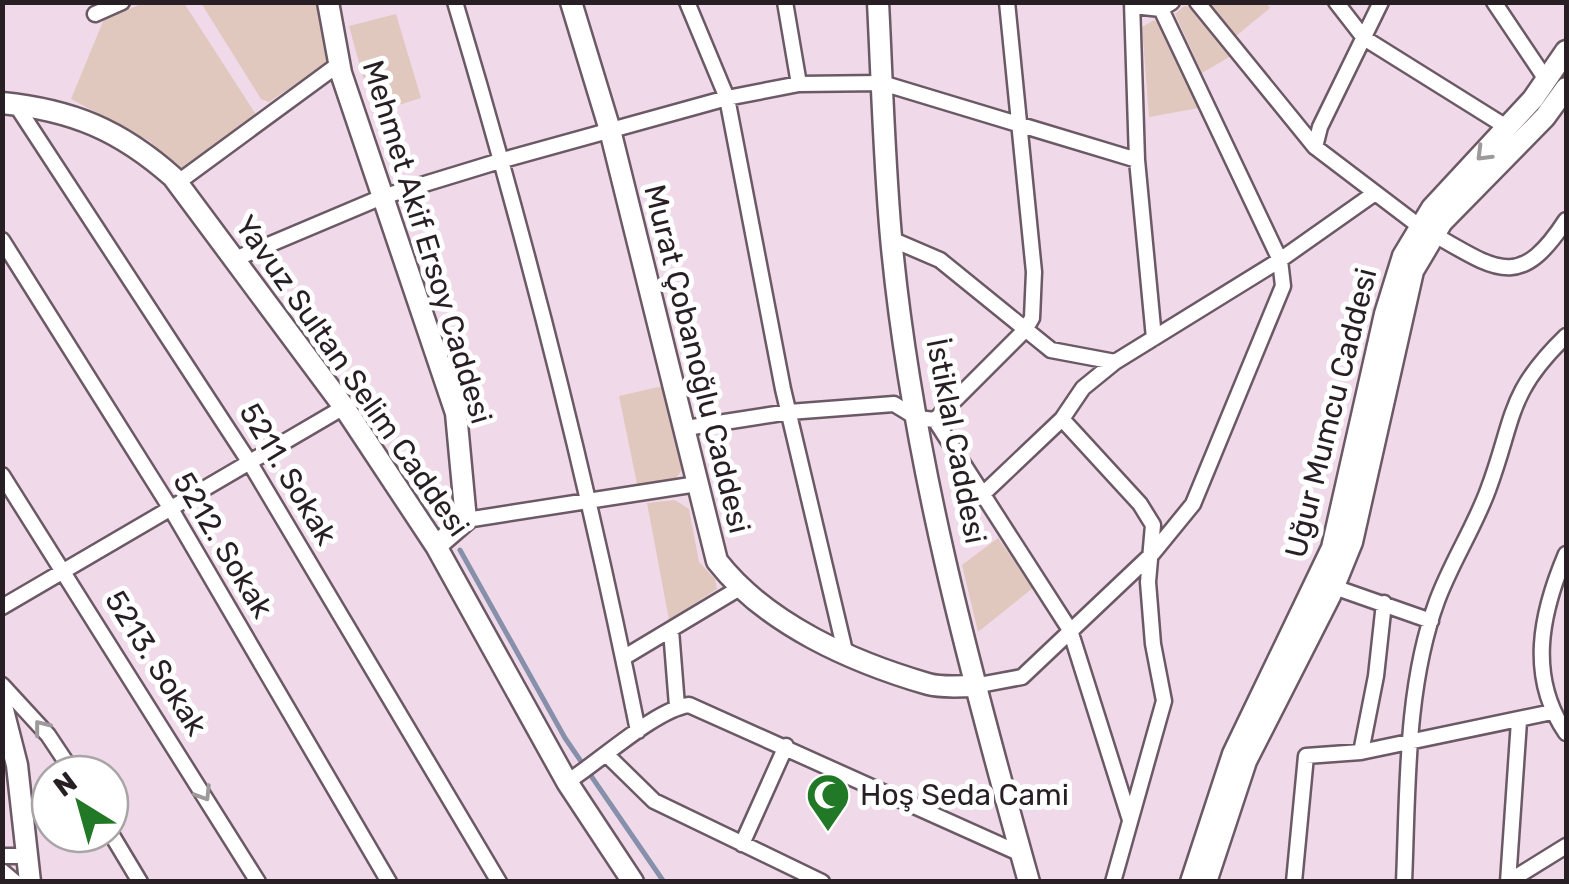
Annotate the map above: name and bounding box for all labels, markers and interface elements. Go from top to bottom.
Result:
street label: Mehmet Akif Ersoy Caddesi [355,56,499,428]
one-way arrow [1477,142,1495,160]
street label: Murat Çobanoğlu Caddesi [636,181,758,537]
street label: Yavuz Sultan Selim Caddesi [227,209,477,543]
street label: Uğur Mumcu Caddesi [1278,264,1384,562]
street label: İstiklal Caddesi [918,335,994,547]
street label: 5211. Sokak [232,397,345,552]
street label: 5212. Sokak [165,465,281,625]
street label: 5213. Sokak [97,584,215,743]
one-way arrow [35,721,53,739]
north arrow [30,754,130,854]
text: N [47,765,83,804]
mosque icon: Hoş Seda Cami [805,772,851,833]
place label: Hoş Seda Cami [860,777,1069,813]
one-way arrow [192,783,211,801]

